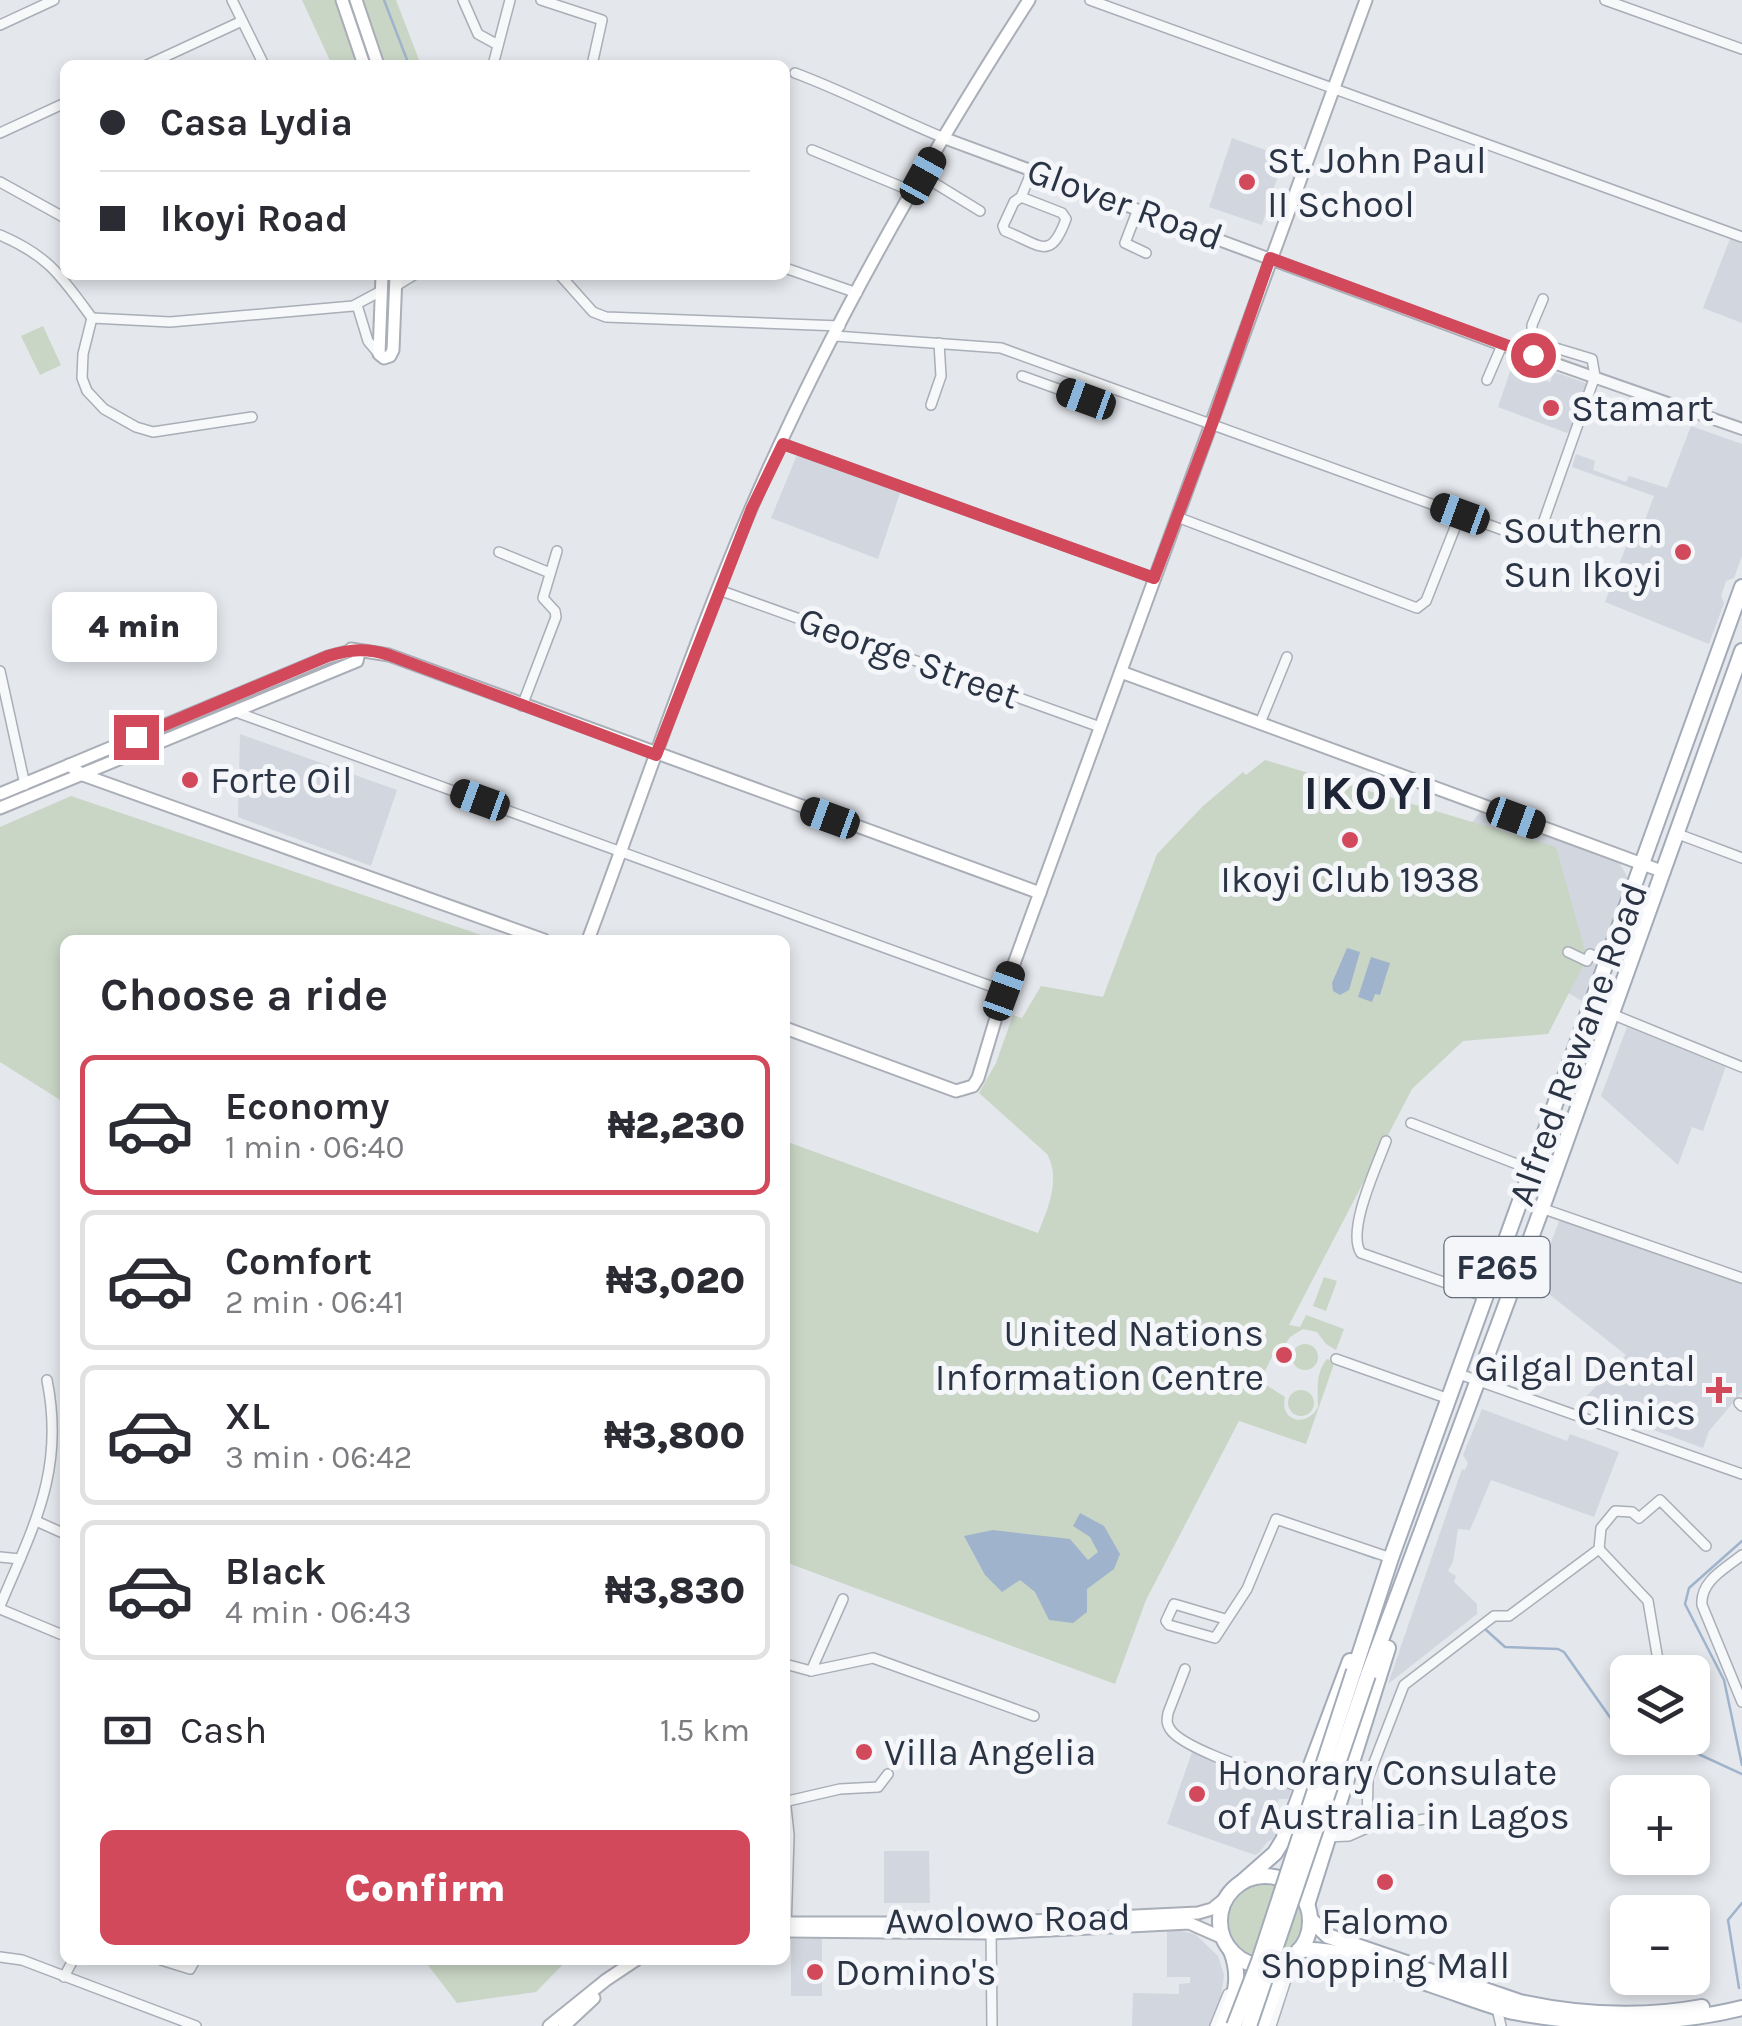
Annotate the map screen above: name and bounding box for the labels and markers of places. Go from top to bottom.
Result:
place label: St. John Paul II School [1267,138,1487,227]
marker: St. John Paul II School [1236,171,1258,193]
place label: Stamart [1571,386,1714,431]
marker: Stamart [1540,397,1562,419]
place label: Southern Sun Ikoyi [1503,508,1663,597]
marker: Southern Sun Ikoyi [1672,541,1694,563]
place label: Forte Oil [210,758,353,803]
marker: Forte Oil [179,769,201,791]
marker: Ikoyi Club 1938 [1339,829,1361,851]
place label: Ikoyi Club 1938 [1220,857,1480,902]
place label: United Nations Information Centre [935,1311,1264,1400]
marker: United Nations Information Centre [1273,1344,1295,1366]
place label: Gilgal Dental Clinics [1474,1346,1696,1435]
marker: Gilgal Dental Clinics [1706,1377,1732,1403]
place label: Villa Angelia [884,1730,1097,1775]
marker: Villa Angelia [853,1741,875,1763]
place label: Honorary Consulate of Australia in Lagos [1217,1750,1570,1839]
marker: Honorary Consulate of Australia in Lagos [1186,1783,1208,1805]
marker: Falomo Shopping Mall [1374,1871,1396,1893]
place label: Falomo Shopping Mall [1260,1899,1510,1988]
place label: Domino's [835,1950,997,1995]
marker: Domino's [804,1961,826,1983]

